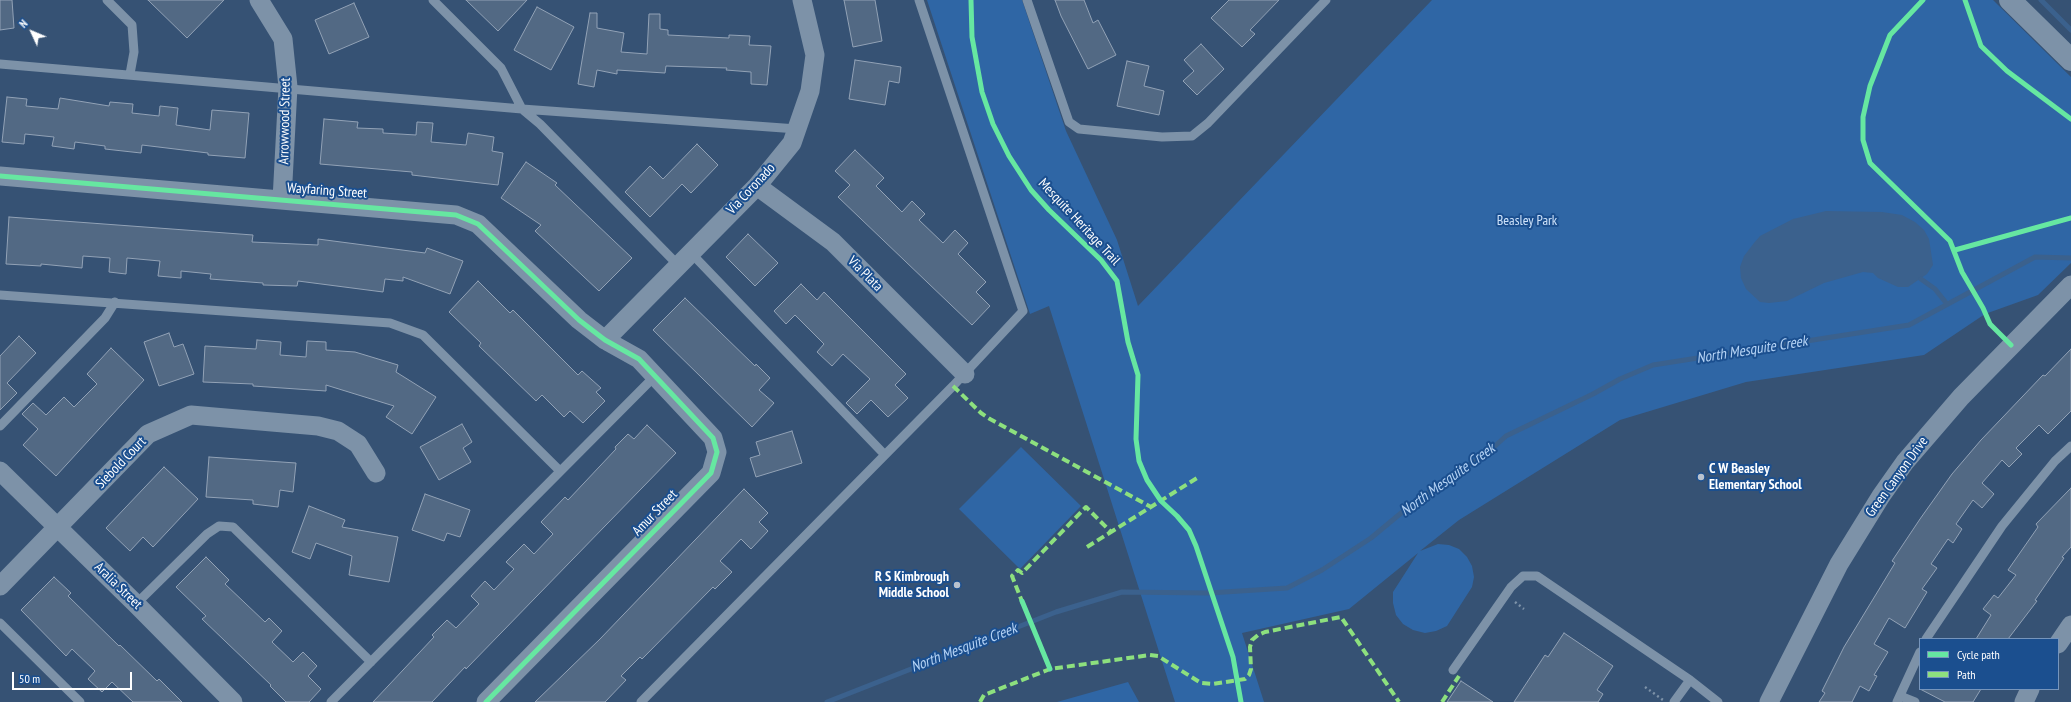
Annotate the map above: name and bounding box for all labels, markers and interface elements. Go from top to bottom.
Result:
north arrow [12,12,52,52]
text: N [16,17,30,31]
street label: Arrowwood Street [276,77,294,165]
street label: Via Coronado [723,160,779,218]
street label: Mesquite Heritage Trail [1035,175,1123,269]
street label: Wayfaring Street [287,180,367,202]
park label: Beasley Park [1497,213,1557,229]
street label: Via Plata [844,253,886,295]
water label: North Mesquite Creek [1695,332,1809,368]
street label: Siebold Court [92,434,150,492]
street label: Green Canyon Drive [1862,434,1932,520]
water label: North Mesquite Creek [1397,440,1499,520]
place label: C W Beasley Elementary School [1709,461,1802,494]
marker: C W Beasley Elementary School [1696,472,1706,482]
street label: Amur Street [629,486,681,540]
street label: Aralia Street [91,559,145,613]
place label: R S Kimbrough Middle School [875,569,949,602]
marker: R S Kimbrough Middle School [952,580,962,590]
water label: North Mesquite Creek [908,619,1020,677]
legend [1919,638,2059,690]
text: Cycle path [1957,647,2000,662]
scale bar [14,664,134,690]
text: Path [1957,667,1975,682]
text: 50 m [19,671,40,686]

